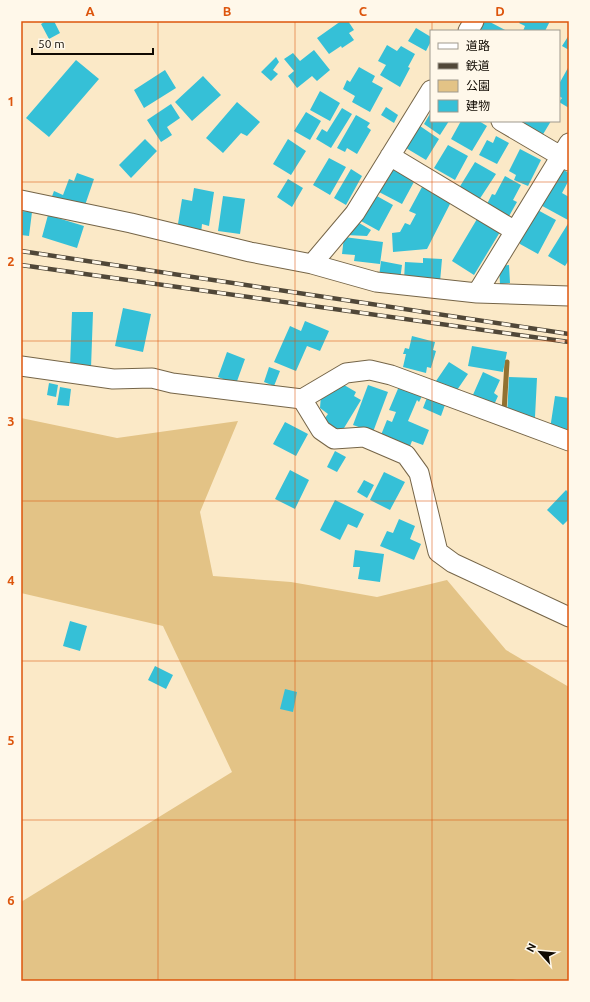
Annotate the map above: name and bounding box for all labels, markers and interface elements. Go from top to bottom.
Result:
text: A [85,4,95,18]
text: B [223,4,232,18]
text: C [359,4,368,18]
text: D [495,4,505,18]
scale bar [32,30,153,56]
legend [430,30,560,122]
text: 50 m [38,37,65,50]
text: 道路 [466,39,490,52]
text: 鉄道 [466,59,490,72]
text: 公園 [466,79,490,92]
text: 1 [7,94,15,108]
text: 建物 [466,99,490,112]
text: 2 [7,254,15,268]
text: 3 [7,414,15,428]
text: 4 [7,573,15,587]
text: 5 [7,733,15,747]
text: 6 [7,893,15,907]
north arrow [520,932,560,972]
text: N [524,941,538,954]

